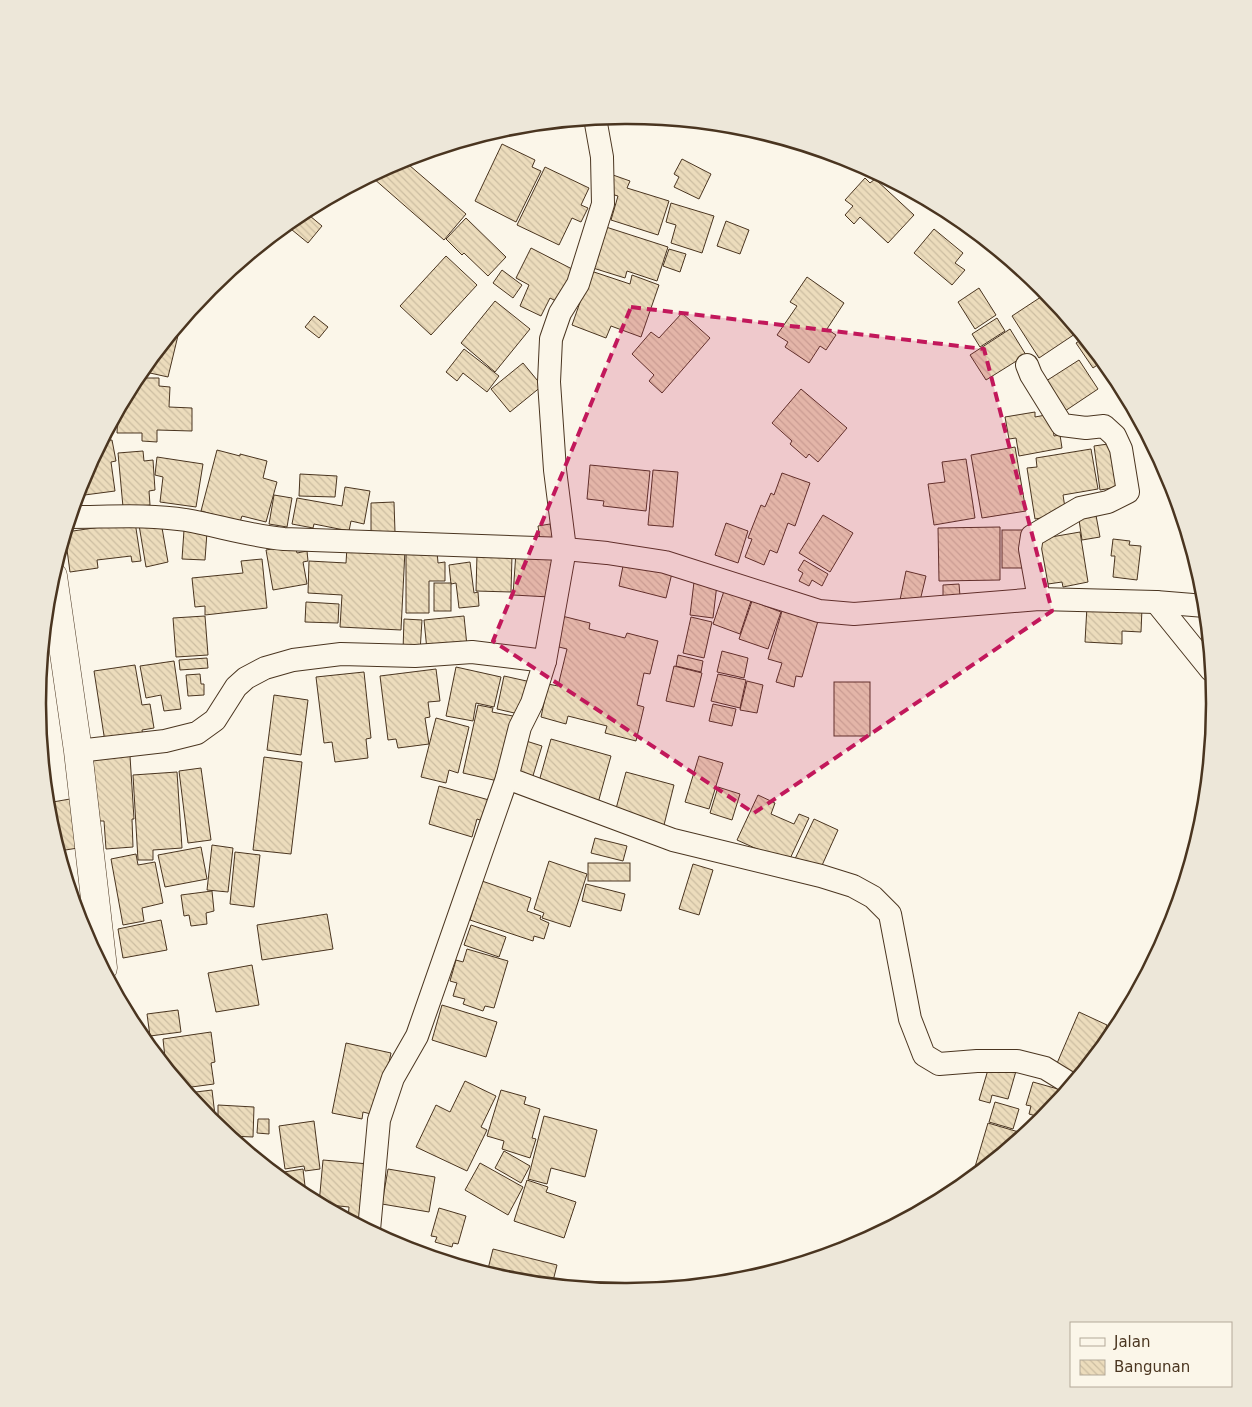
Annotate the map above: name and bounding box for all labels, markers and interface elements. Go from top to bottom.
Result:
legend [1070,1322,1232,1387]
text: Jalan [1113,1333,1150,1351]
text: Bangunan [1114,1358,1190,1376]

